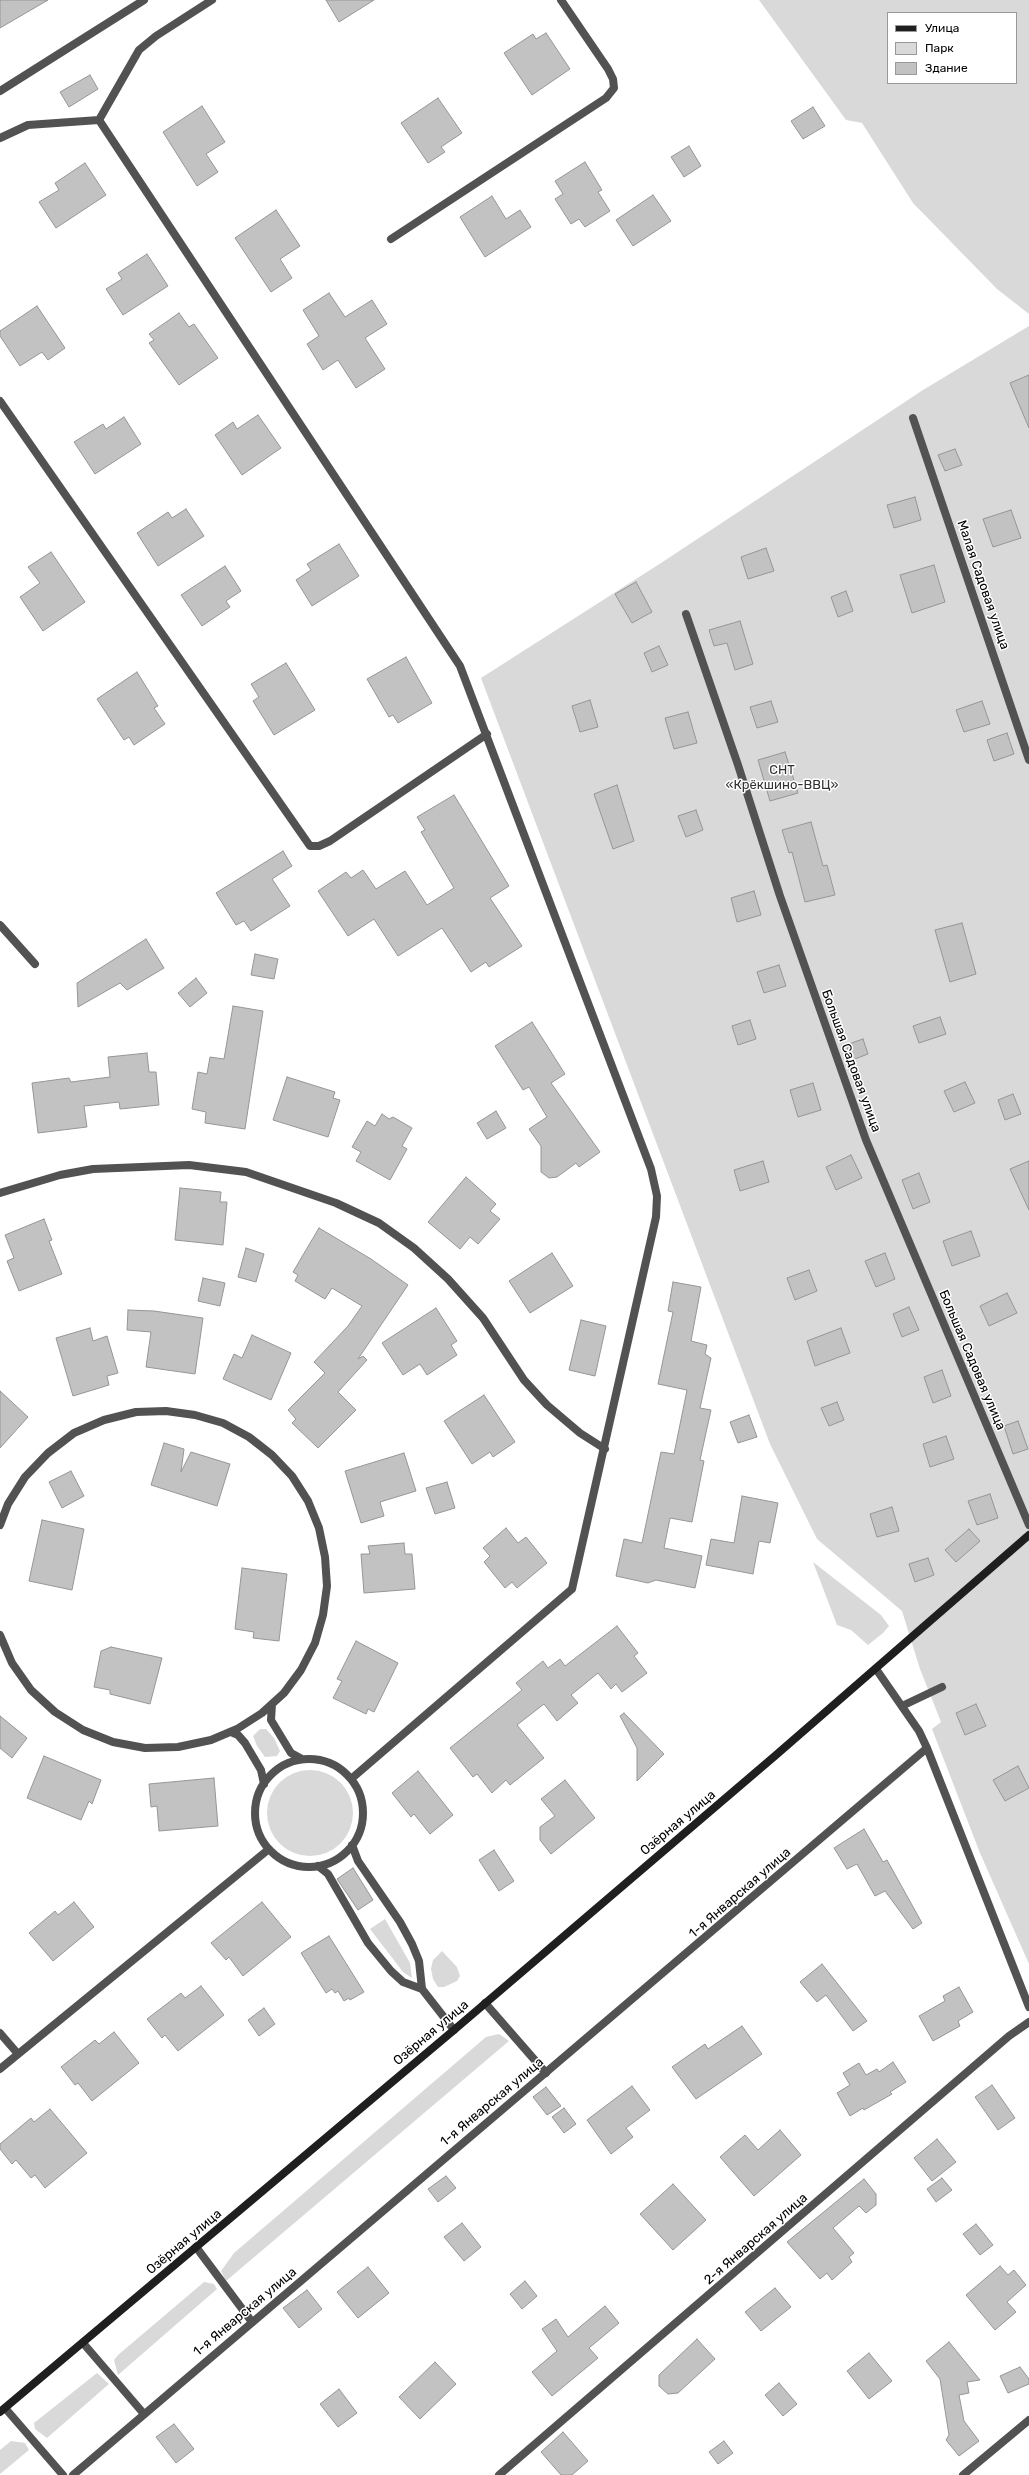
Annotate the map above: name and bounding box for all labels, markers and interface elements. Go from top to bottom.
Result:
legend [887,12,1017,84]
text: Улица [925,21,959,35]
text: Парк [925,41,954,55]
text: Здание [925,61,968,75]
street label: Малая Садовая улица [954,518,1012,652]
park label: СНТ «Крёкшино-ВВЦ» [726,762,838,793]
street label: Большая Садовая улица [818,988,884,1134]
street label: Большая Садовая улица [935,1288,1009,1432]
street label: Озёрная улица [637,1787,719,1859]
street label: 1-я Январская улица [686,1845,794,1941]
street label: Озёрная улица [390,1997,472,2069]
street label: 1-я Январская улица [437,2054,547,2150]
street label: 2-я Январская улица [701,2190,811,2288]
street label: Озёрная улица [143,2206,225,2278]
street label: 1-я Январская улица [190,2264,300,2360]

